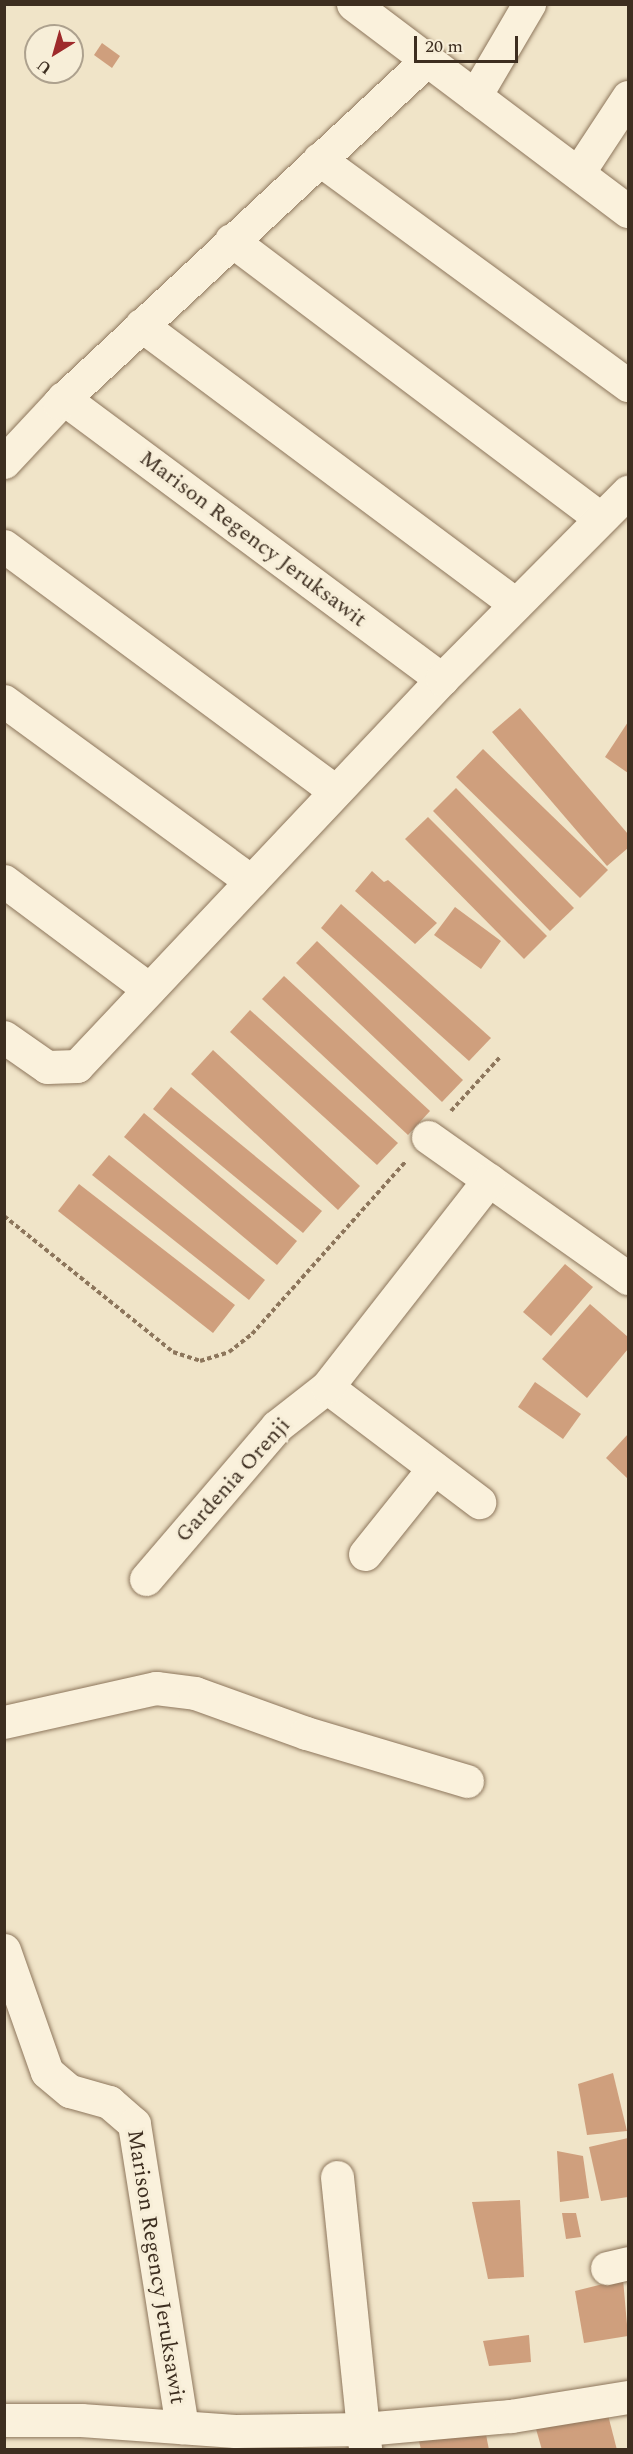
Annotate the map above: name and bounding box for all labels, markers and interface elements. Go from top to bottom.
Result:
north arrow [24,24,84,84]
scale bar [417,24,520,62]
text: 20 m [425,33,463,60]
text: U [32,53,57,80]
street label: Marison Regency Jeruksawit [134,445,372,633]
street label: Gardenia Orenji [170,1412,296,1548]
street label: Marison Regency Jeruksawit [121,2128,191,2406]

